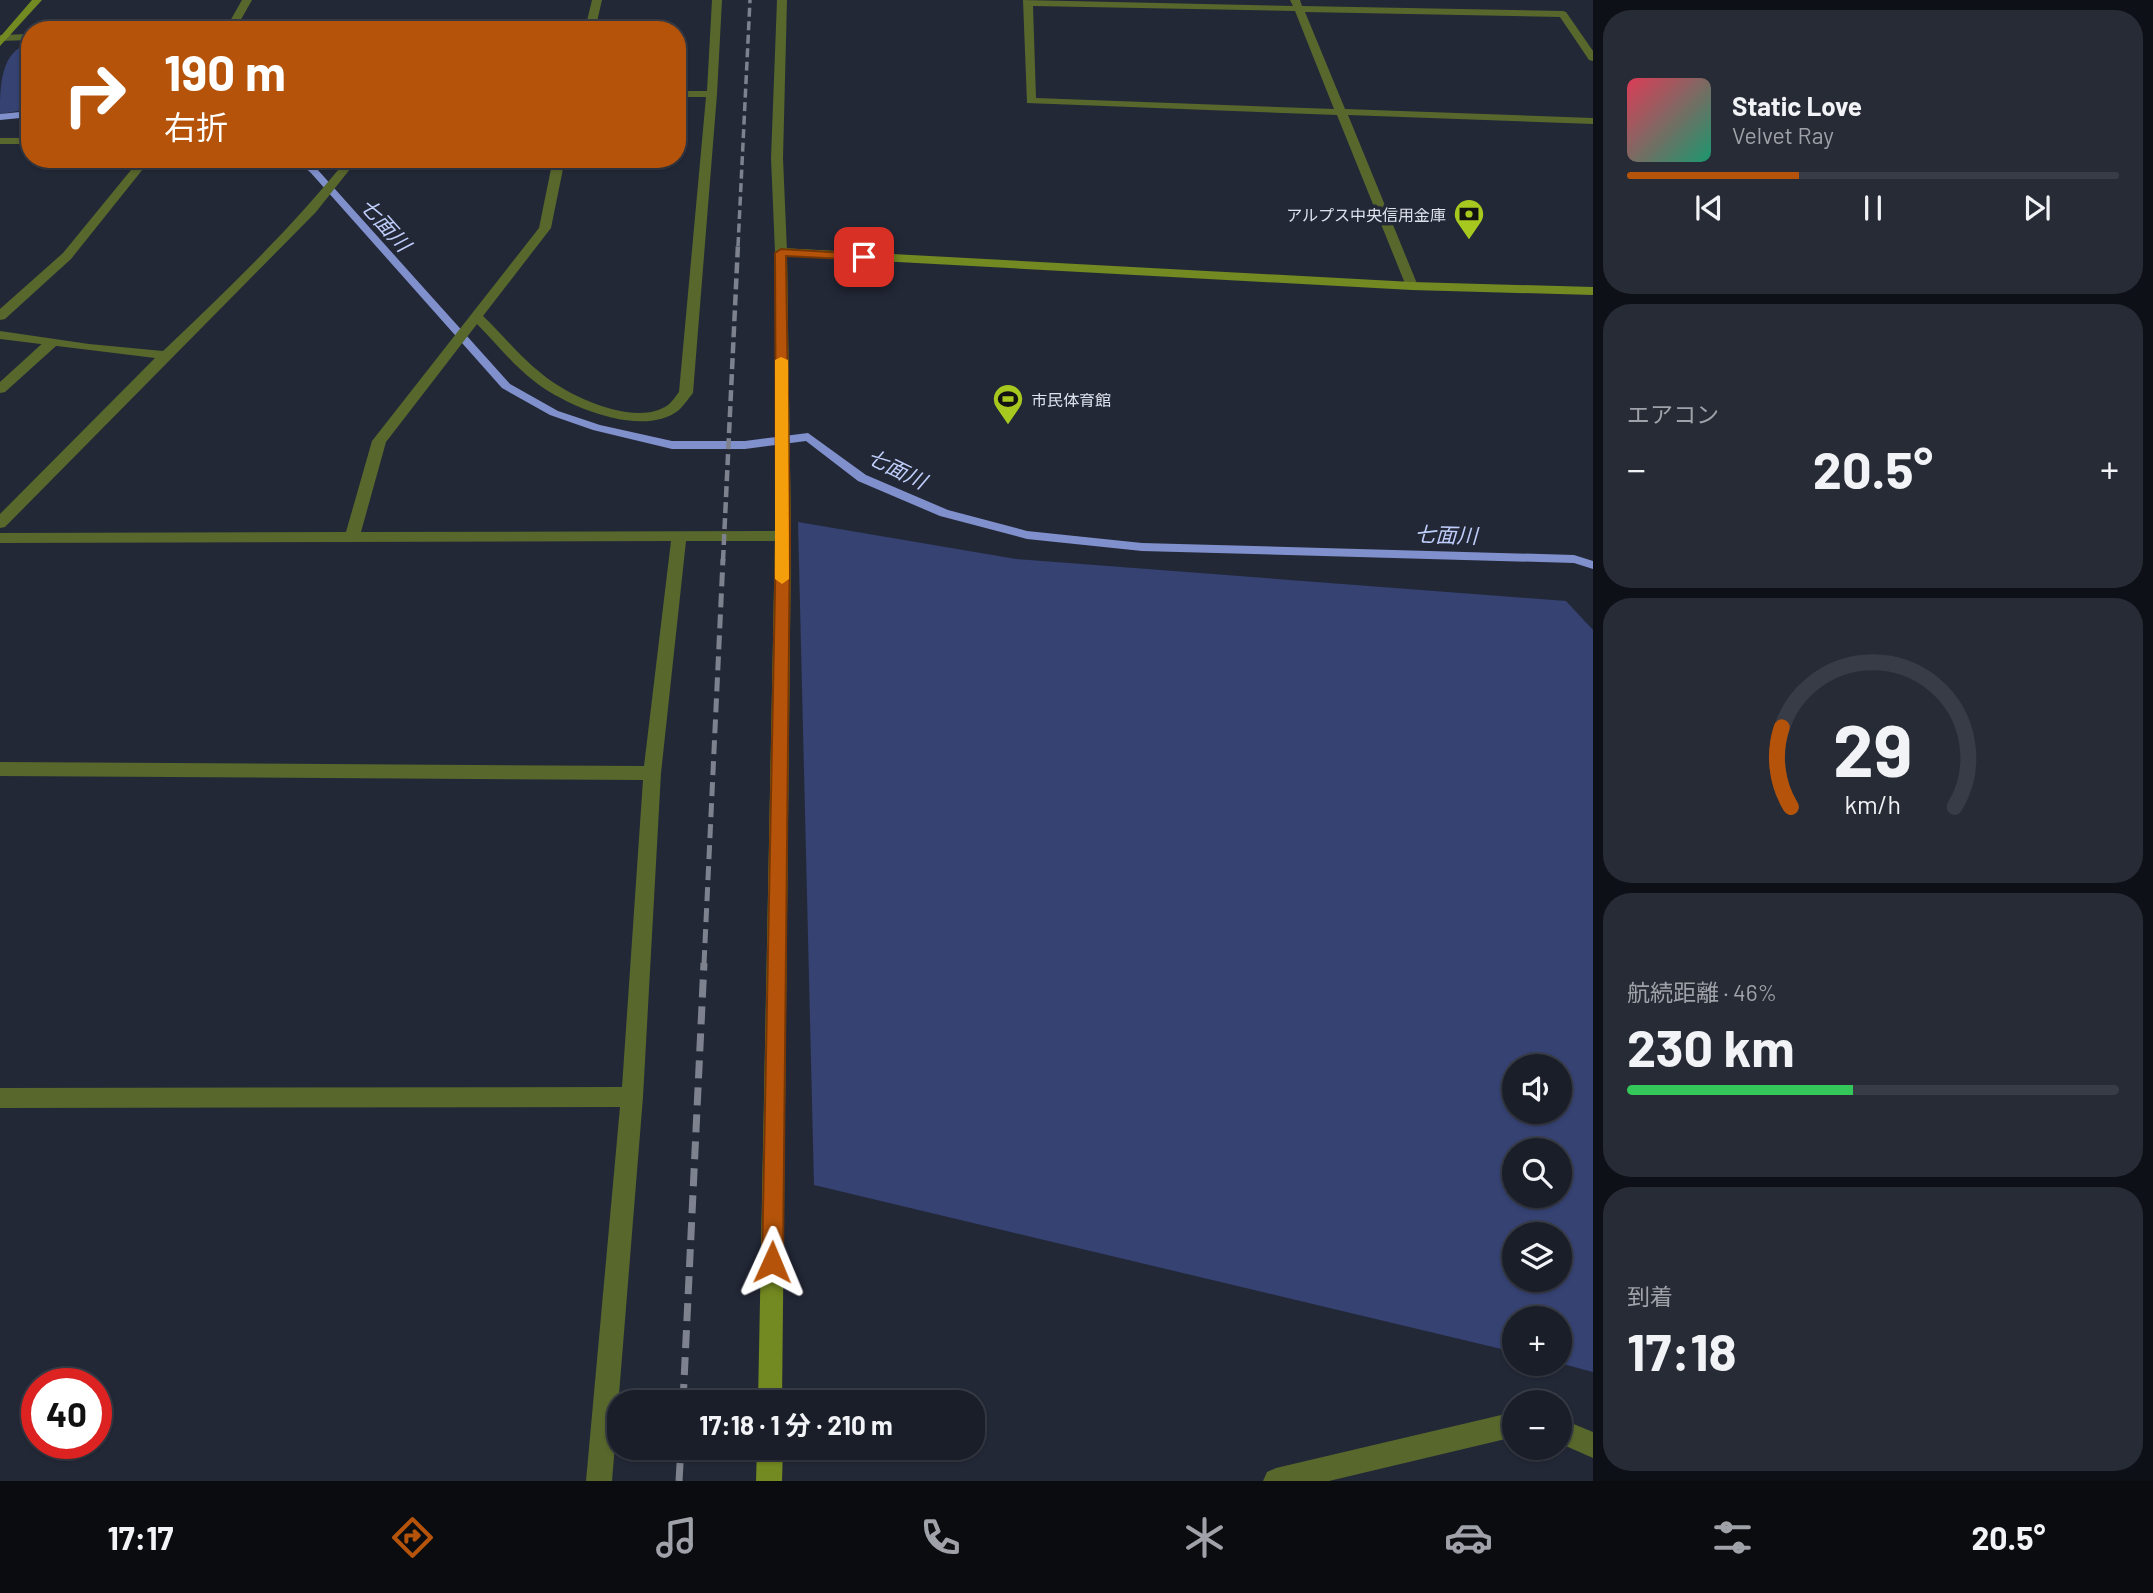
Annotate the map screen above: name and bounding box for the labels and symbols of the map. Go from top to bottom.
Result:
water label: 七面川 [356,192,418,257]
bank icon: アルプス中央信用金庫 [1452,197,1486,241]
place label: アルプス中央信用金庫 [1286,205,1446,224]
pin [834,227,894,287]
sports icon: 市民体育館 [991,382,1025,426]
place label: 市民体育館 [1031,390,1111,409]
water label: 七面川 [863,443,933,494]
water label: 七面川 [1414,520,1480,548]
position arrow [735,1225,809,1299]
speed limit sign: 40 [21,1368,112,1459]

